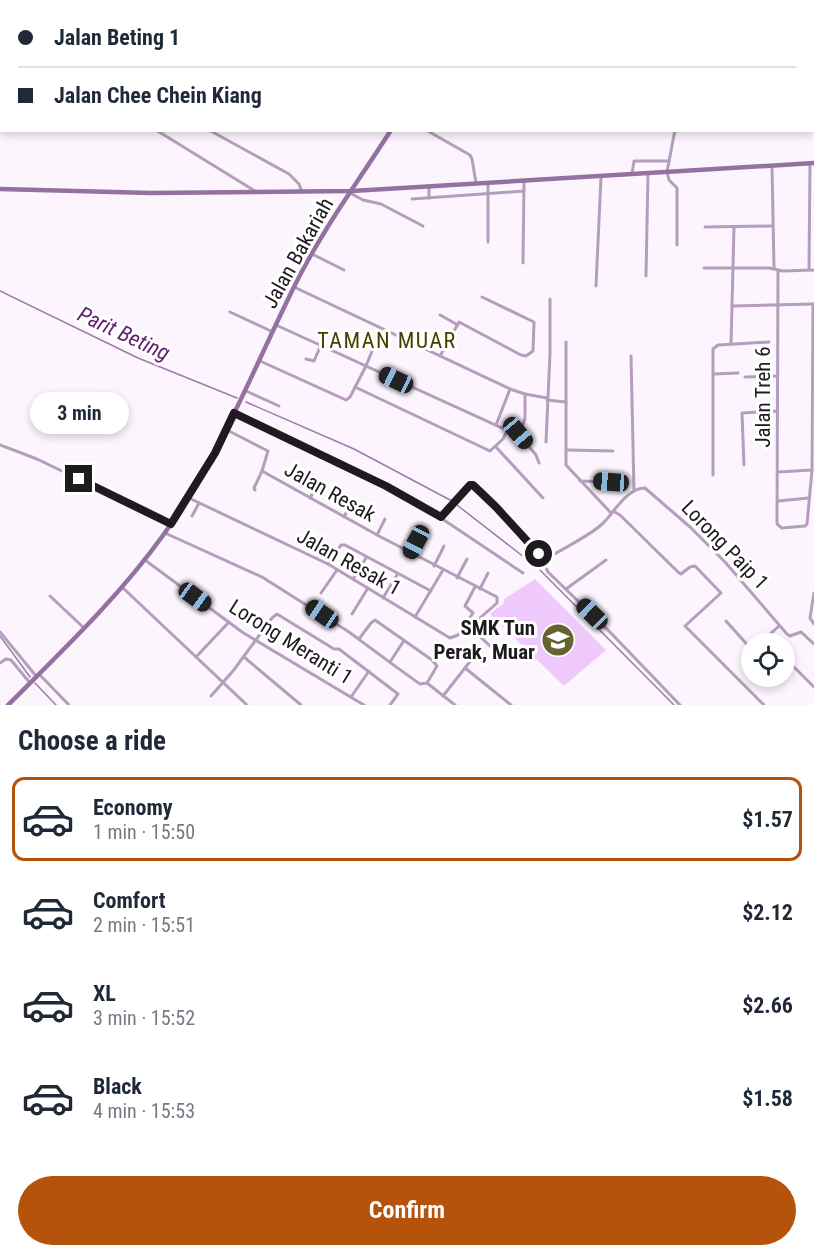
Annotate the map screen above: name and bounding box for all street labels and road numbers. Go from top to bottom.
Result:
street label: Jalan Bakariah [258,194,338,312]
street label: Jalan Treh 6 [751,346,775,448]
street label: Jalan Resak [280,457,380,527]
street label: Lorong Paip 1 [677,495,773,595]
street label: Jalan Resak 1 [293,524,405,600]
street label: Lorong Meranti 1 [225,595,357,689]

